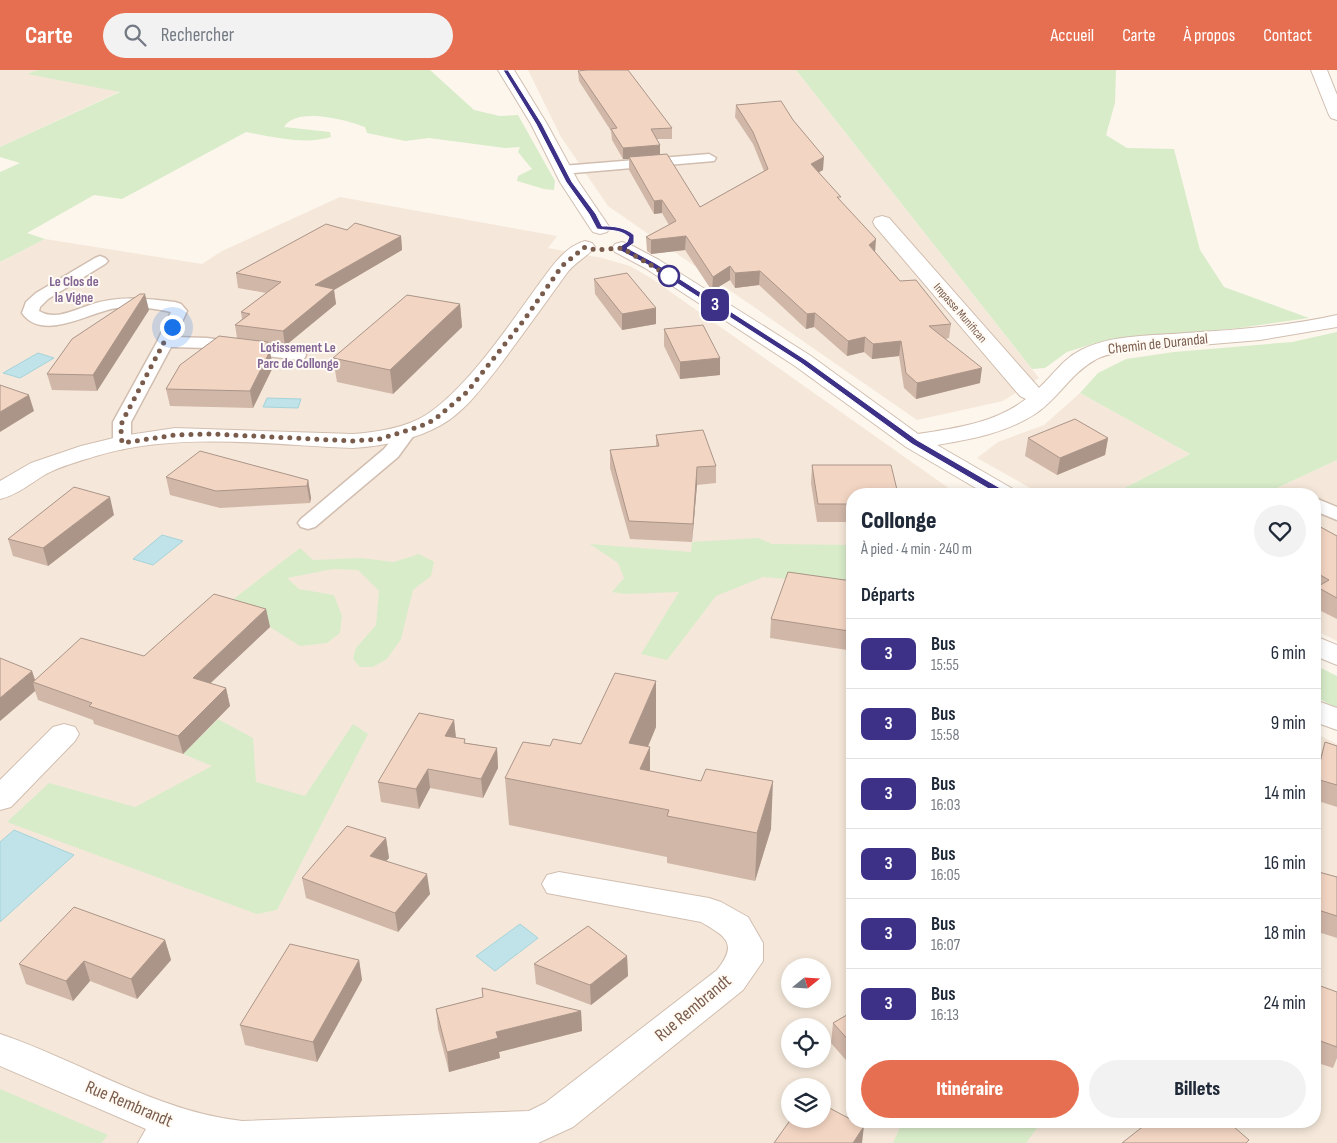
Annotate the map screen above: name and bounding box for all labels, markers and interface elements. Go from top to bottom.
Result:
search box [103,13,453,58]
text: Carte [25,21,73,50]
icon: search [121,21,149,49]
text: Rechercher [161,24,234,47]
text: Accueil [1050,25,1094,46]
text: Carte [1122,25,1155,46]
text: À propos [1183,25,1235,46]
text: Contact [1263,25,1312,46]
unlabelled marker [658,265,680,287]
district label: Le Clos de la Vigne [49,273,99,306]
street label: Impasse Munifican [930,280,990,346]
line badge: 3 [699,289,731,321]
text: 3 [711,294,719,315]
your location [160,315,185,340]
street label: Chemin de Durandal [1107,329,1209,359]
district label: Lotissement Le Parc de Collonge [257,339,339,372]
button: heart [1254,505,1306,557]
text: Collonge [861,506,937,535]
text: À pied · 4 min · 240 m [861,540,972,559]
text: Départs [861,584,915,607]
text: Bus [931,633,956,656]
text: 6 min [1271,642,1306,665]
text: 3 [884,643,893,664]
text: 15:55 [931,656,959,675]
text: Bus [931,703,956,726]
text: 9 min [1271,712,1306,735]
text: 3 [884,713,893,734]
text: 15:58 [931,726,959,745]
text: Bus [931,773,956,796]
text: 14 min [1265,782,1306,805]
text: 3 [884,783,893,804]
text: 16:03 [931,796,960,815]
text: Bus [931,843,956,866]
text: 16 min [1264,852,1306,875]
text: 3 [884,853,893,874]
text: 16:05 [931,866,960,885]
text: Bus [931,913,956,936]
text: 18 min [1264,922,1306,945]
text: 3 [884,923,893,944]
text: 16:07 [931,936,960,955]
north arrow [781,958,831,1008]
map controls [781,958,831,1128]
street label: Rue Rembrandt [651,970,736,1046]
text: Bus [931,983,956,1006]
text: 24 min [1263,992,1306,1015]
text: 3 [884,993,893,1014]
text: 16:13 [931,1006,959,1025]
button: locate [781,1018,831,1068]
button: Itinéraire [861,1060,1079,1118]
button: Billets [1089,1060,1306,1118]
street label: Rue Rembrandt [82,1076,176,1132]
button: layers [781,1078,831,1128]

